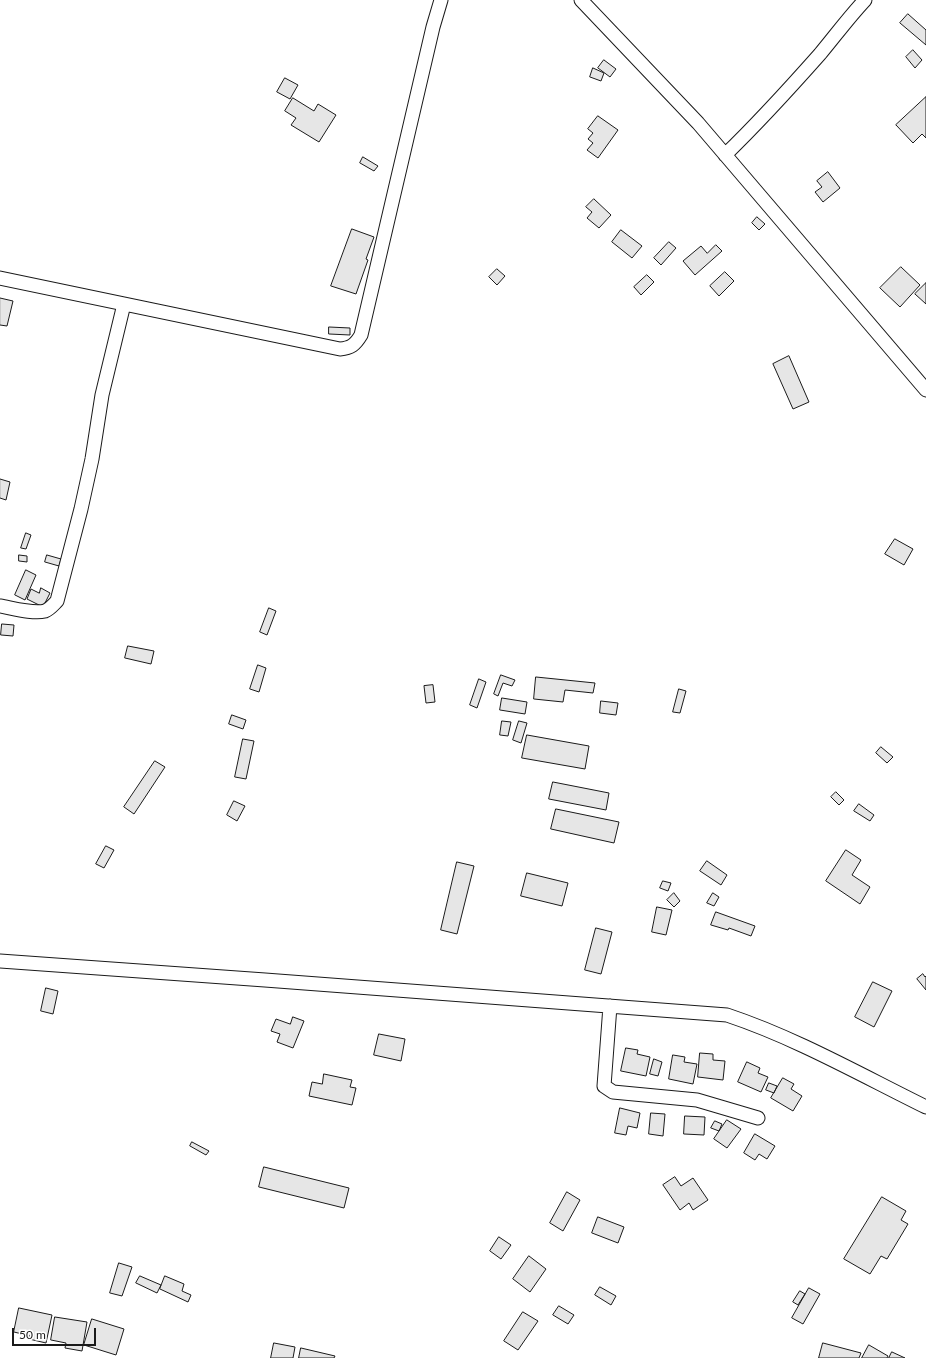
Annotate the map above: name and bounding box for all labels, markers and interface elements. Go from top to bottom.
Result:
scale bar [14,1320,98,1346]
text: 50 m [19,1327,46,1342]

